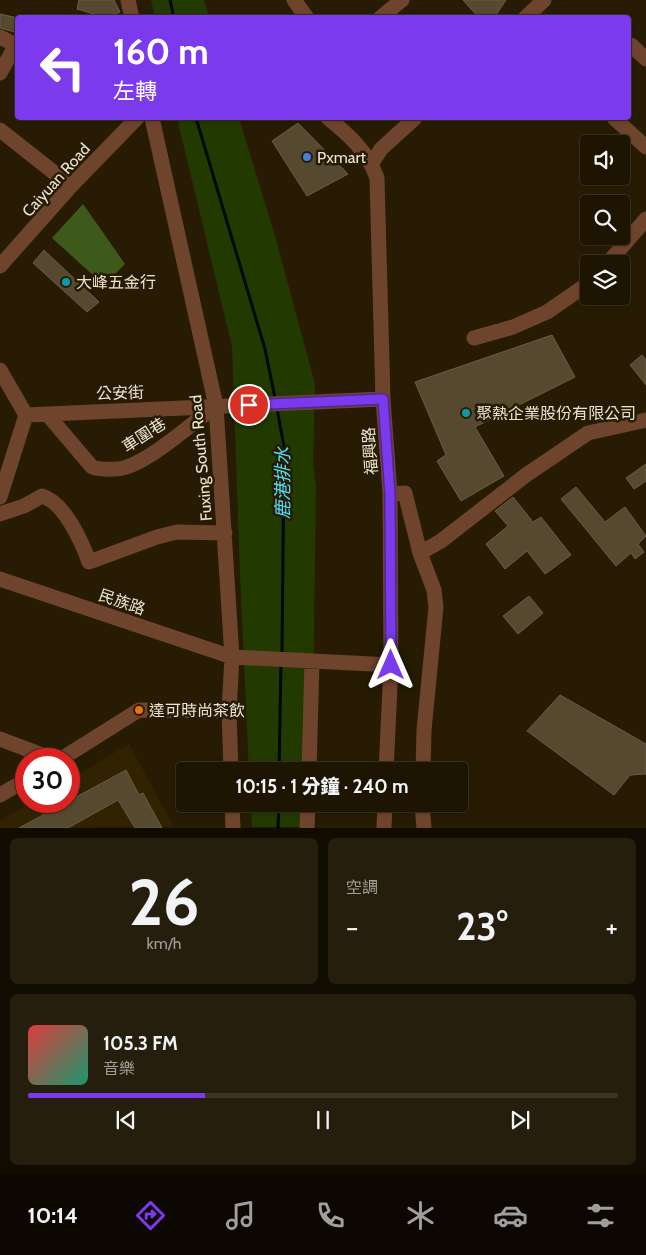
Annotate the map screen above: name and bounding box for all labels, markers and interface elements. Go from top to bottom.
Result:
text: 160 m [113,30,209,73]
icon: left [30,35,95,100]
text: 左轉 [113,78,157,105]
map controls [580,135,630,305]
button: sound [580,135,630,185]
street label: Caiyuan Road [18,139,94,221]
place label: Pxmart [317,148,367,167]
marker: Pxmart [301,151,313,163]
button: search [580,195,630,245]
button: layers [580,255,630,305]
place label: 大峰五金行 [76,273,156,292]
marker: 大峰五金行 [60,276,72,288]
street label: 公安街 [96,383,144,403]
pin [228,384,270,426]
icon: arrive [235,391,263,419]
street label: Fuxing South Road [186,394,216,522]
place label: 聚熱企業股份有限公司 [476,404,636,423]
marker: 聚熱企業股份有限公司 [460,407,472,419]
street label: 車圍巷 [119,414,169,456]
street label: 福興路 [359,426,381,476]
water label: 鹿港排水 [272,446,294,519]
street label: 民族路 [96,585,148,619]
position arrow [364,638,416,690]
place label: 達可時尚茶飲 [149,701,245,720]
marker: 達可時尚茶飲 [133,704,145,716]
speed limit sign: 30 [15,748,80,813]
text: 10:15 · 1 分鐘 · 240 m [235,775,409,798]
text: 26 [129,862,199,941]
text: 空調 [346,878,378,897]
text: 23° [456,903,508,950]
text: − [346,910,358,944]
text: + [606,910,618,944]
text: km/h [146,934,182,953]
text: 105.3 FM [103,1032,178,1055]
text: 音樂 [103,1059,135,1078]
icon: previous [112,1106,140,1134]
icon: pause [309,1106,337,1134]
icon: next [506,1106,534,1134]
icon: directions [133,1198,168,1233]
icon: music [223,1198,258,1233]
icon: phone [313,1198,348,1233]
icon: climate [403,1198,438,1233]
icon: car [493,1198,528,1233]
icon: filters [583,1198,618,1233]
text: 10:14 [28,1202,78,1229]

